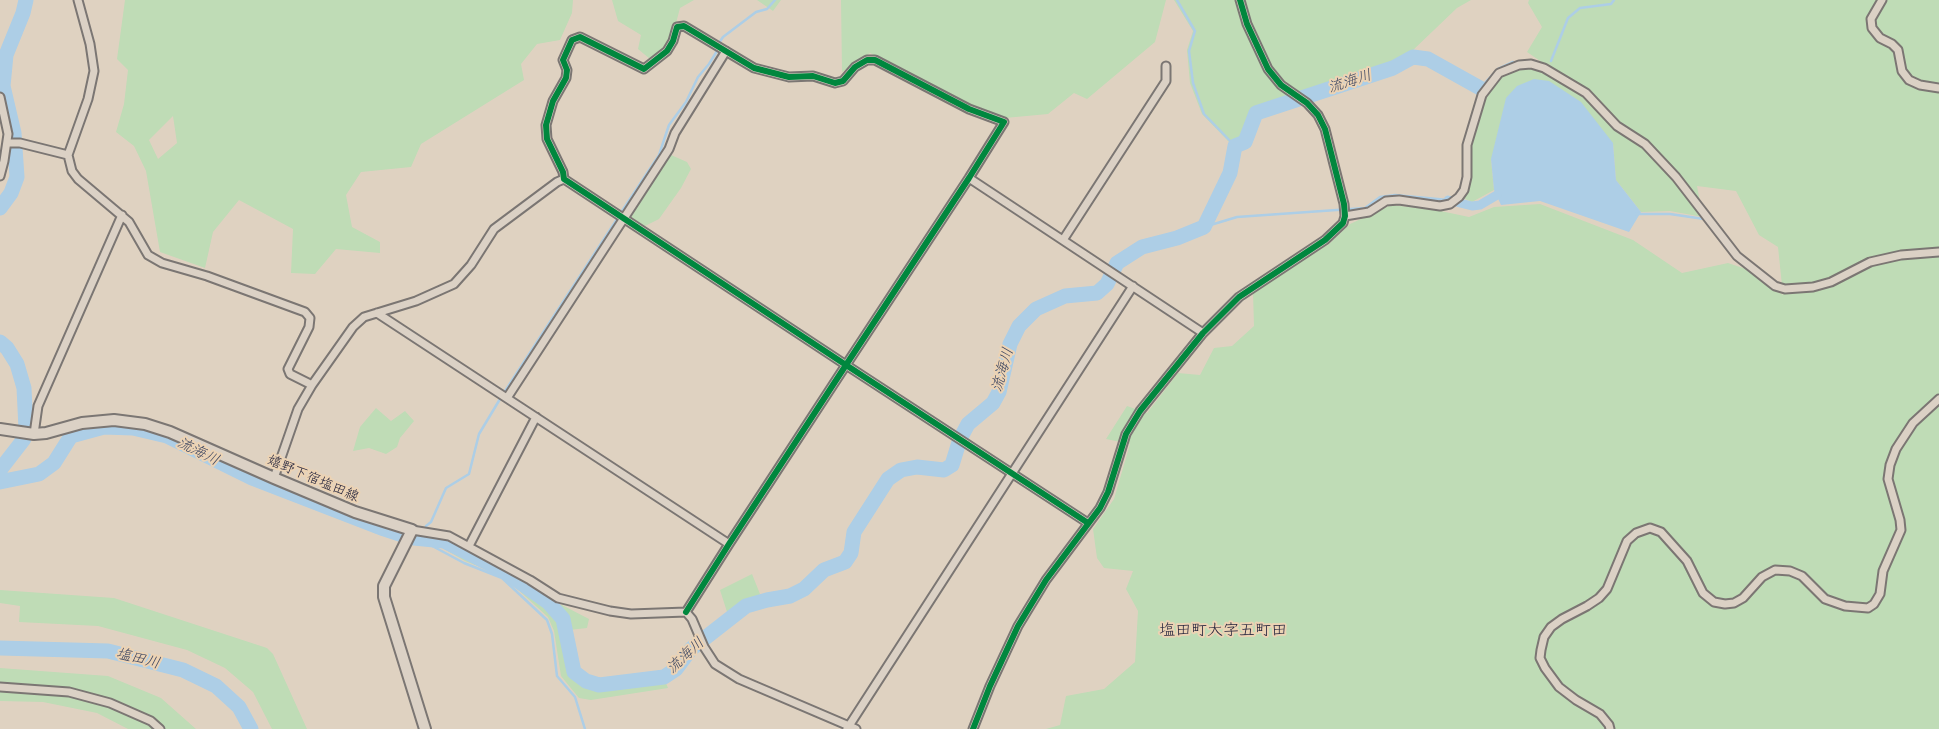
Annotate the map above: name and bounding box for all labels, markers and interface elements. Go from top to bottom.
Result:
water label: 流海川 [1326,66,1374,98]
water label: 流海川 [988,346,1018,394]
water label: 流海川 [174,434,222,470]
street label: 嬉野下宿塩田線 [265,452,361,506]
district label: 塩田町大字五町田 [1159,621,1287,641]
water label: 流海川 [663,634,709,678]
water label: 塩田川 [114,645,162,673]

